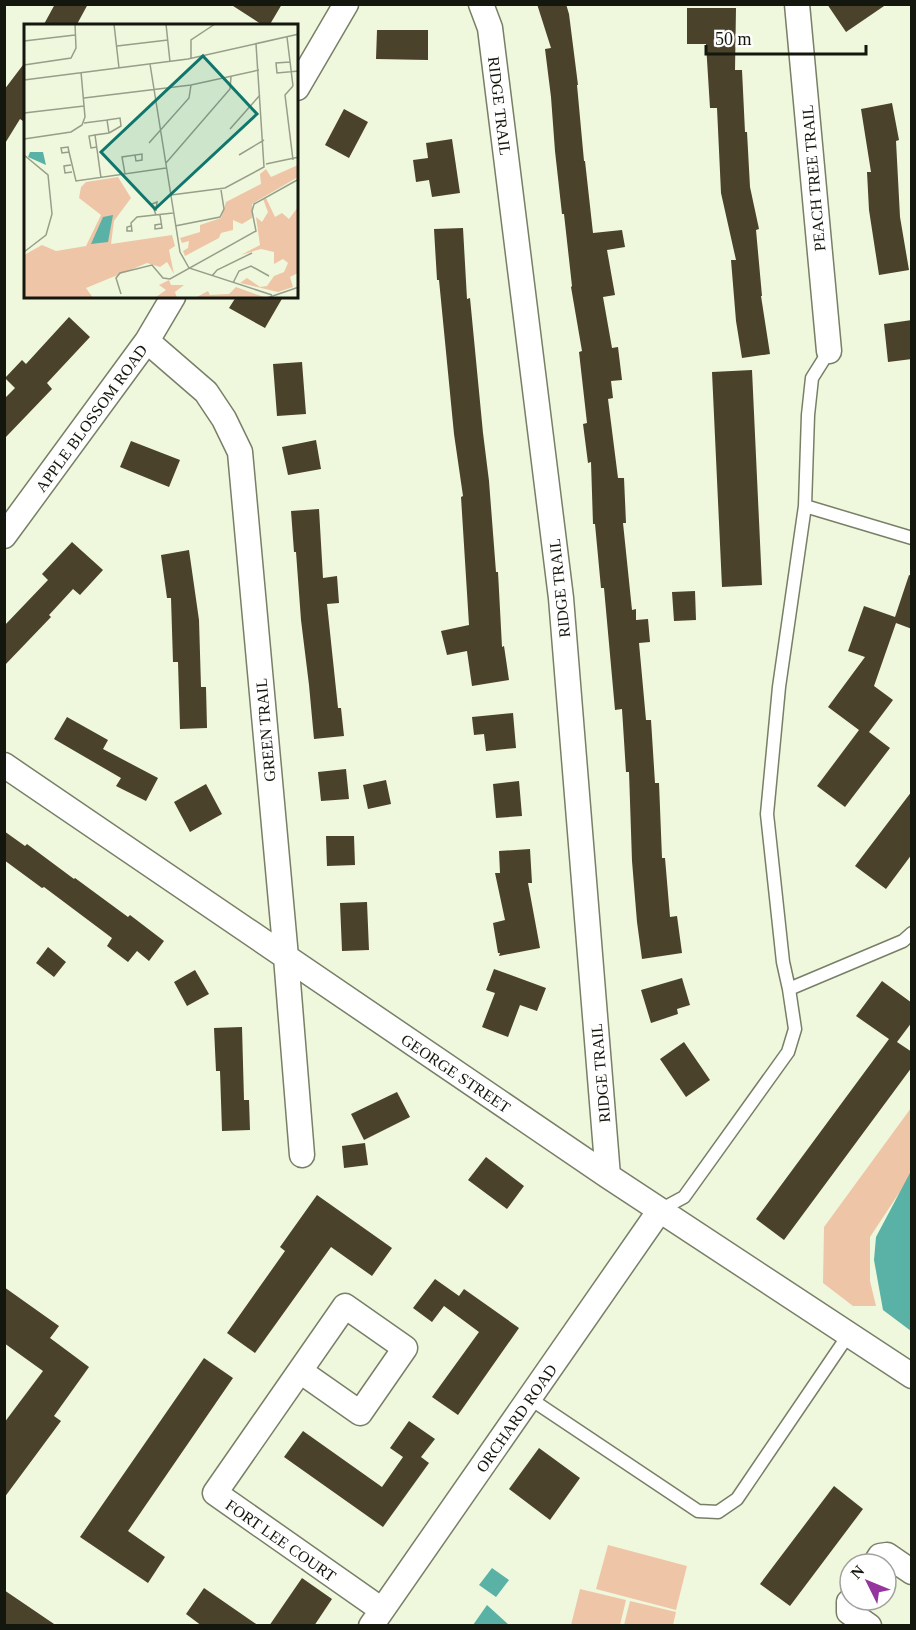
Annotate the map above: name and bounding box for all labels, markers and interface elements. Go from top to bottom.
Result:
scale bar [706,18,866,56]
inset map [24,24,298,298]
text: 50 m [715,29,752,49]
street label: RIDGE TRAIL [485,56,514,157]
street label: PEACH TREE TRAIL [799,104,828,252]
street label: APPLE BLOSSOM ROAD [32,341,151,495]
street label: RIDGE TRAIL [546,537,573,638]
street label: GREEN TRAIL [252,677,279,783]
street label: RIDGE TRAIL [588,1023,613,1123]
street label: GEORGE STREET [398,1031,514,1116]
street label: ORCHARD ROAD [473,1361,560,1475]
street label: FORT LEE COURT [222,1496,339,1585]
north arrow [838,1552,898,1612]
text: N [847,1562,868,1582]

